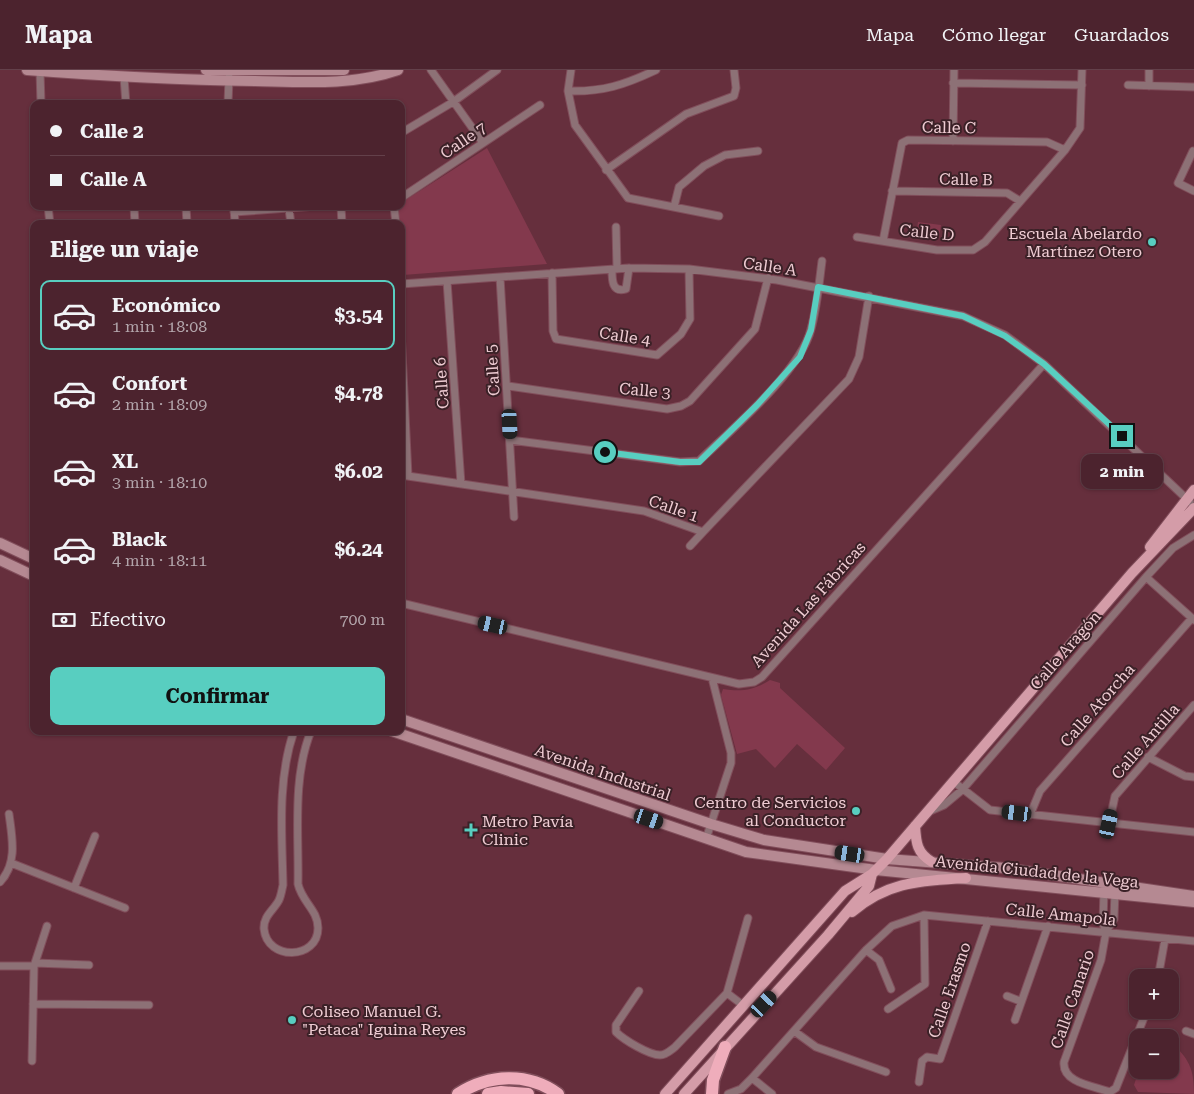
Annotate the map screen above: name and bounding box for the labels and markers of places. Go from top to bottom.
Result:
place label: Escuela Abelardo Martínez Otero [1008,224,1142,261]
marker: Escuela Abelardo Martínez Otero [1146,236,1158,248]
place label: Centro de Servicios al Conductor [694,793,846,830]
marker: Centro de Servicios al Conductor [850,805,862,817]
place label: Metro Pavía Clinic [482,812,574,849]
marker: Metro Pavía Clinic [464,823,478,837]
place label: Coliseo Manuel G. "Petaca" Iguina Reyes [302,1002,466,1039]
marker: Coliseo Manuel G. "Petaca" Iguina Reyes [286,1014,298,1026]

